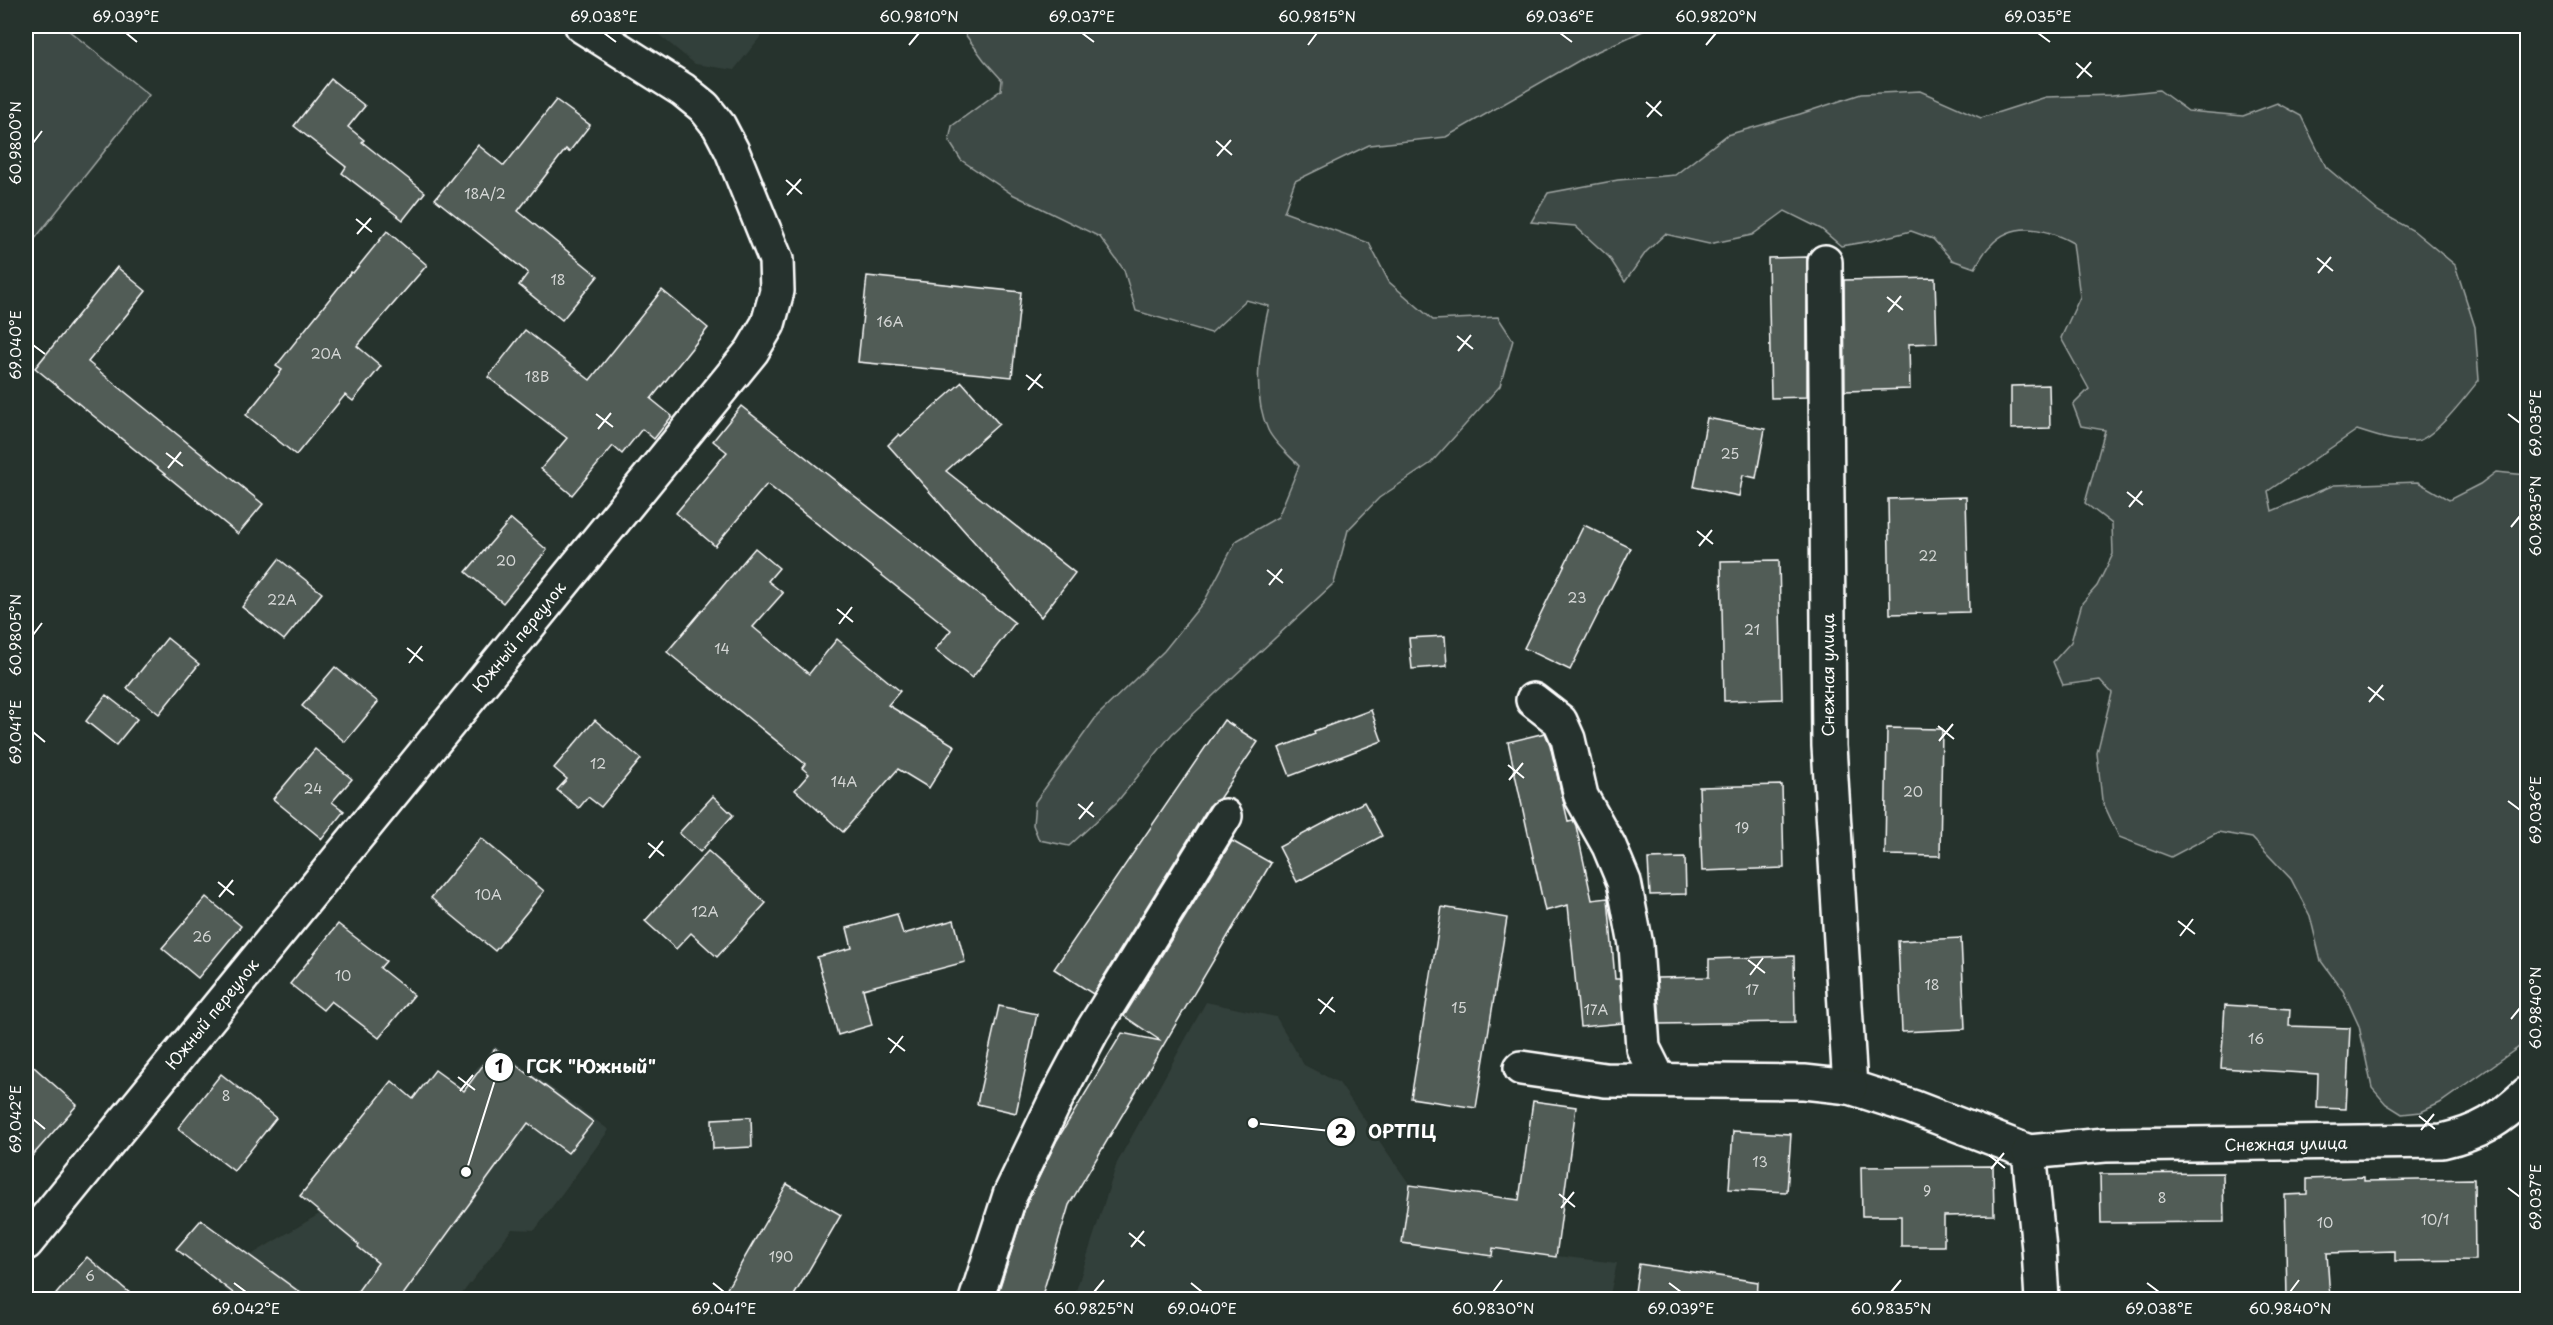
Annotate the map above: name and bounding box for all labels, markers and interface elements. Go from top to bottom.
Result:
text: 69.039°E [92,4,160,27]
text: 69.038°E [570,4,638,27]
text: 60.9810°N [879,4,959,27]
text: 69.037°E [1049,4,1115,27]
text: 60.9815°N [1278,4,1356,27]
text: 69.036°E [1526,4,1594,27]
text: 60.9820°N [1675,4,1757,27]
text: 69.035°E [2004,4,2072,27]
text: 60.9800°N [3,101,26,185]
house number: 18А/2 [464,183,506,204]
house number: 18 [550,269,566,290]
text: 69.040°E [3,310,26,380]
house number: 16А [877,311,904,332]
house number: 20А [311,343,342,364]
house number: 18В [525,366,549,387]
text: 69.035°E [2523,389,2546,457]
house number: 25 [1721,443,1739,464]
text: 60.9835°N [2523,476,2546,556]
house number: 22 [1919,545,1937,566]
house number: 20 [496,550,516,571]
street label: Южный переулок [466,575,571,697]
house number: 23 [1568,587,1586,608]
house number: 22А [267,589,297,610]
text: 60.9805°N [3,594,26,676]
street label: Снежная улица [1815,613,1839,737]
house number: 21 [1744,619,1760,640]
house number: 14 [714,638,730,659]
text: 69.041°E [3,700,26,764]
house number: 12 [590,753,606,774]
house number: 14А [831,771,857,792]
text: 69.036°E [2523,776,2546,844]
house number: 24 [304,778,322,799]
house number: 20 [1903,781,1923,802]
house number: 19 [1735,817,1749,838]
house number: 10А [474,884,502,905]
house number: 12А [692,901,719,922]
house number: 26 [192,926,212,947]
street label: Южный переулок [159,952,264,1074]
house number: 10 [335,965,351,986]
text: 60.9840°N [2523,967,2546,1049]
house number: 18 [1924,974,1940,995]
house number: 17 [1745,979,1759,1000]
house number: 15 [1451,997,1467,1018]
house number: 17А [1584,999,1609,1020]
house number: 16 [2248,1028,2264,1049]
callout: ГСК "Южный" [484,1049,668,1085]
text: 1 [495,1052,504,1079]
text: ГСК "Южный" [526,1052,656,1079]
text: 69.042°E [3,1085,26,1153]
house number: 8 [222,1085,230,1106]
callout: ОРТПЦ [1326,1114,1448,1150]
text: 2 [1335,1117,1348,1144]
text: ОРТПЦ [1368,1117,1437,1144]
street label: Снежная улица [2224,1130,2348,1156]
house number: 13 [1752,1151,1768,1172]
text: 69.037°E [2523,1164,2546,1230]
house number: 9 [1923,1180,1931,1201]
house number: 8 [2158,1187,2166,1208]
house number: 10/1 [2421,1209,2449,1230]
house number: 10 [2317,1212,2333,1233]
house number: 190 [769,1246,793,1267]
house number: 6 [85,1265,95,1286]
text: 69.042°E [212,1296,280,1319]
text: 69.041°E [692,1296,756,1319]
text: 60.9825°N [1054,1296,1134,1319]
text: 69.040°E [1167,1296,1237,1319]
text: 60.9830°N [1452,1296,1534,1319]
text: 69.039°E [1647,1296,1715,1319]
text: 60.9835°N [1851,1296,1931,1319]
text: 69.038°E [2125,1296,2193,1319]
text: 60.9840°N [2249,1296,2331,1319]

